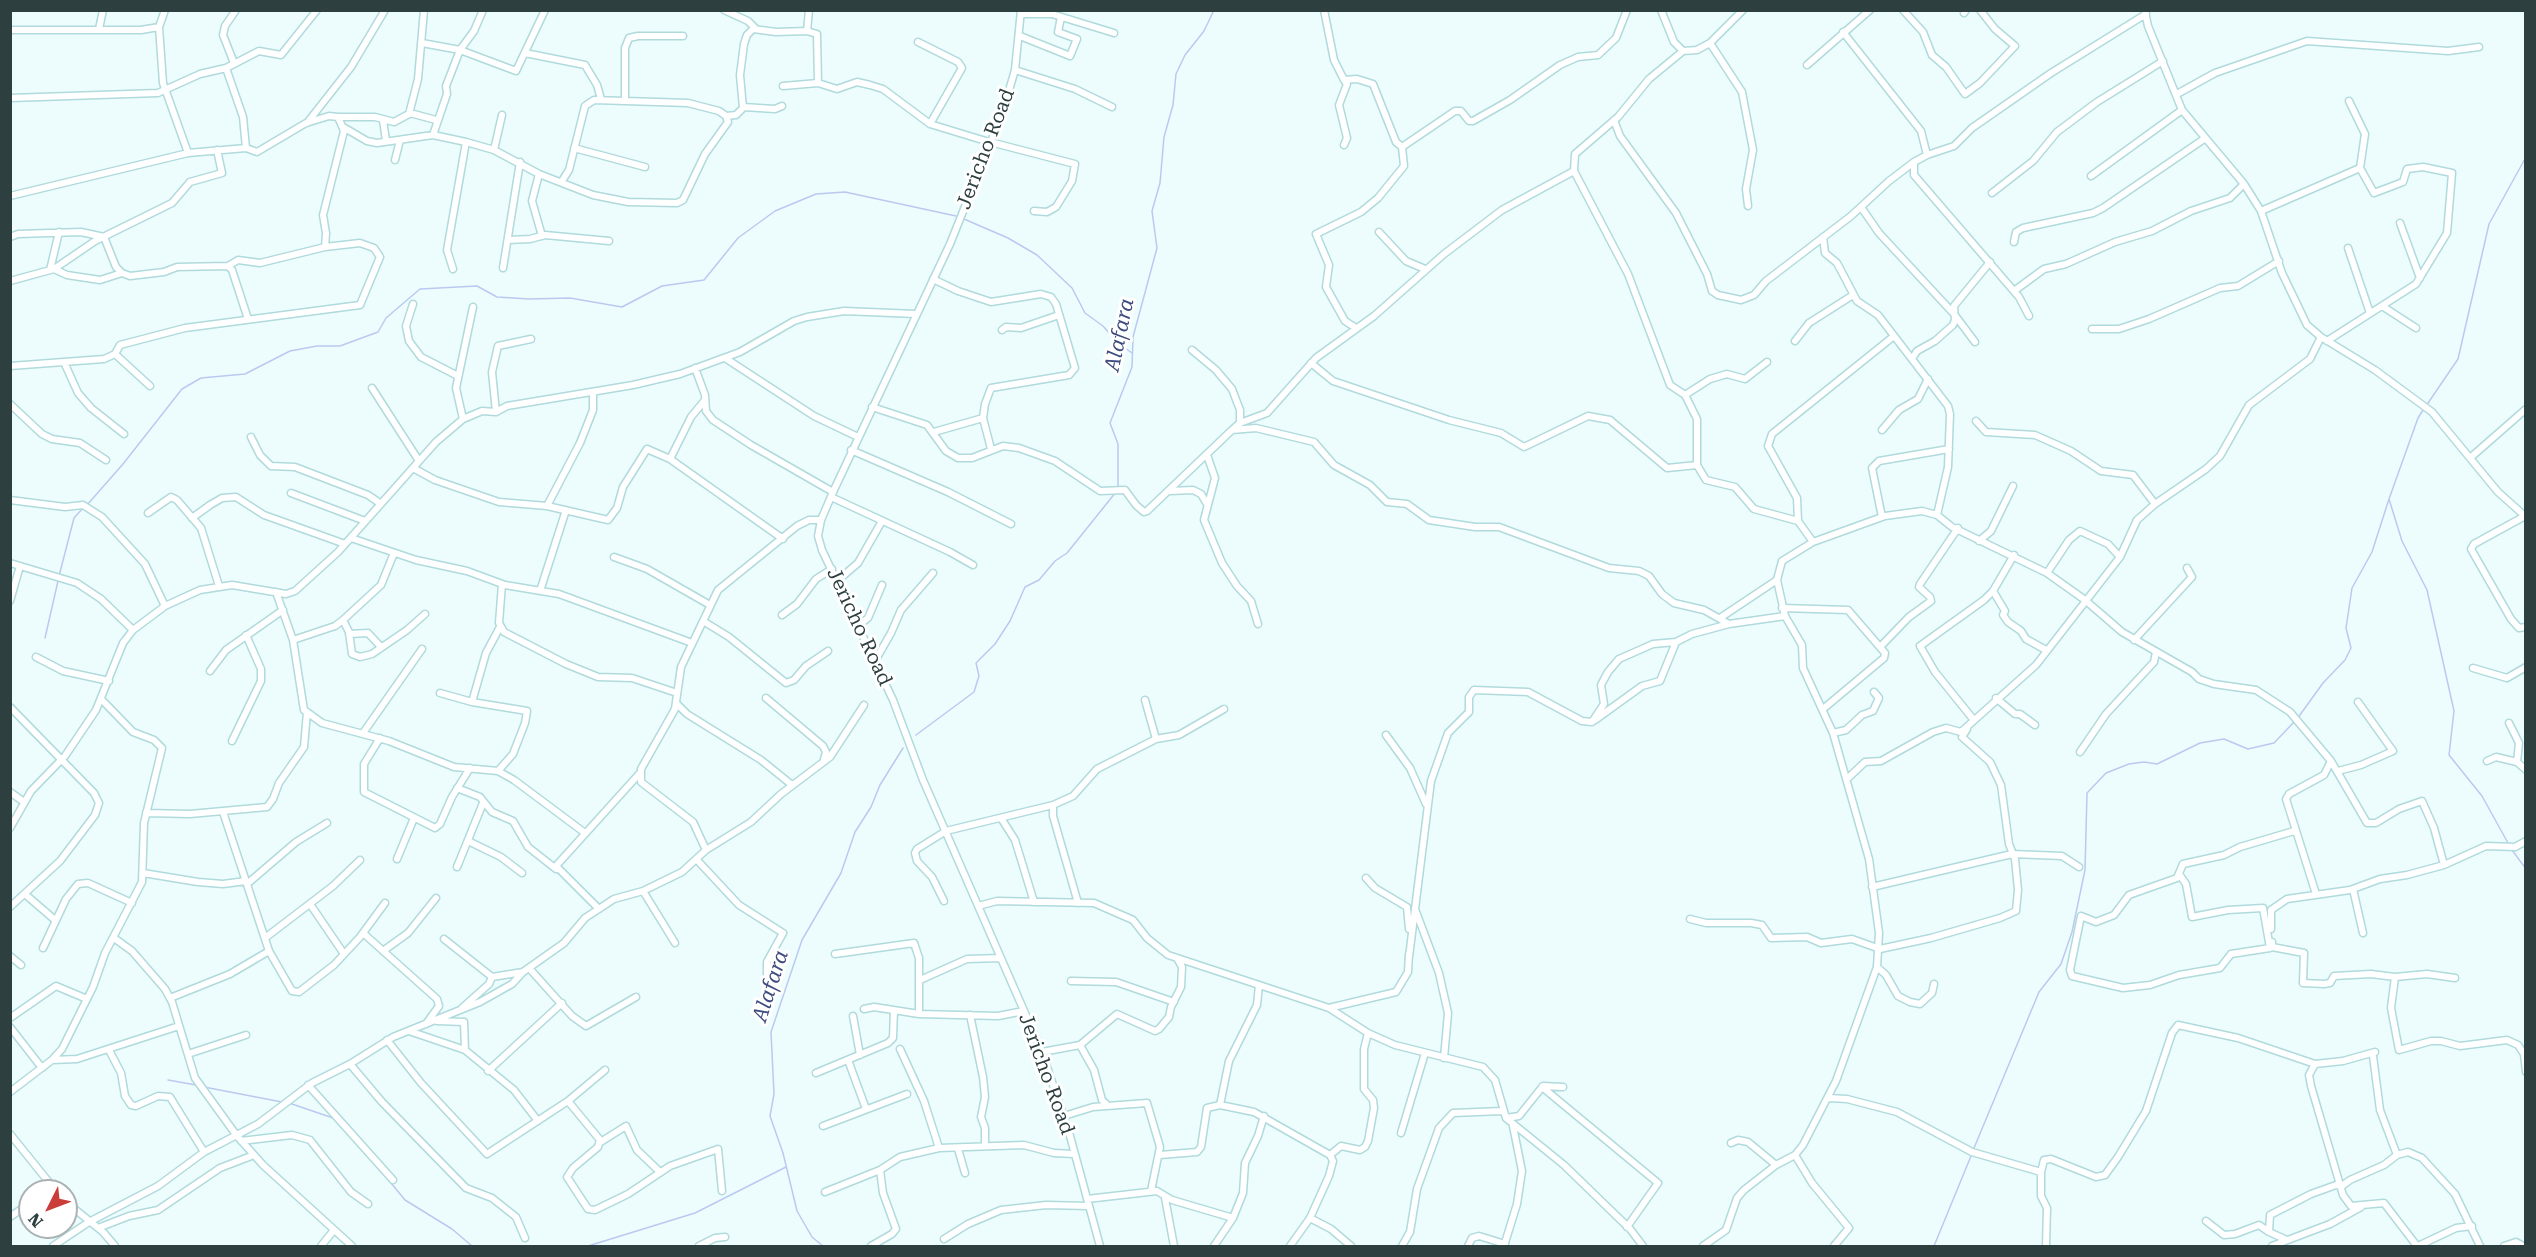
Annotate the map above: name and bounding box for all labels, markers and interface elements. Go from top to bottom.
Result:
street label: Jericho Road [952,85,1020,213]
water label: Alafara [1100,296,1140,374]
street label: Jericho Road [821,564,897,690]
water label: Alafara [748,947,794,1025]
street label: Jericho Road [1013,1010,1079,1138]
north arrow [18,1179,78,1239]
text: N [25,1209,47,1231]

